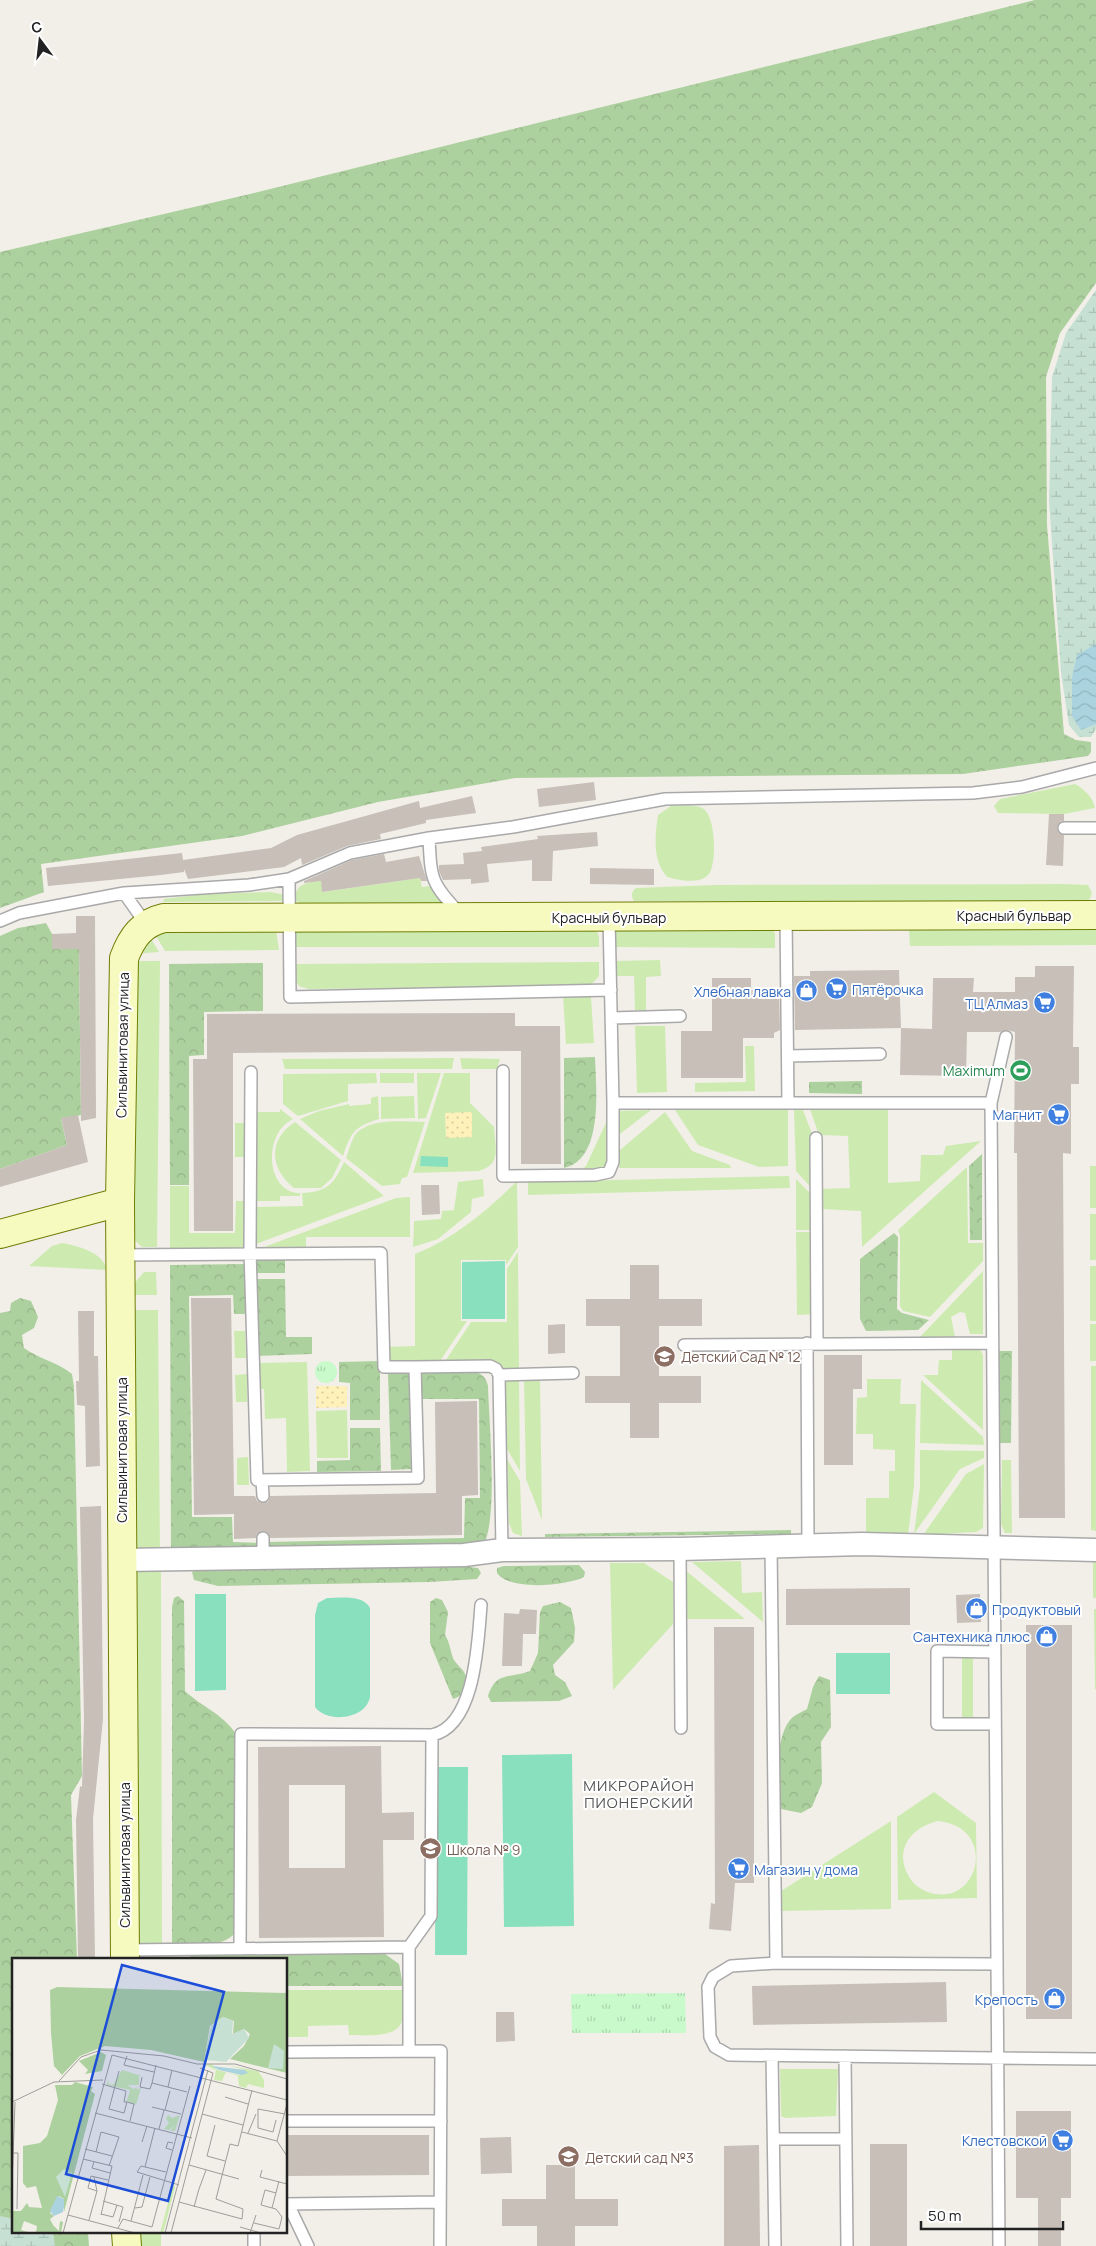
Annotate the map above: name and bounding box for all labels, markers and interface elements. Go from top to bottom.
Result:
north arrow [15,15,65,65]
text: С [29,16,44,37]
street label: Красный бульвар [957,906,1071,925]
street label: Красный бульвар [552,908,666,927]
street label: Сильвинитовая улица [111,972,133,1118]
supermarket icon: Пятёрочка [824,977,848,1001]
shop icon: Хлебная лавка [795,979,819,1003]
place label: Пятёрочка [852,980,924,999]
place label: Хлебная лавка [694,982,791,1001]
supermarket icon: ТЦ Алмаз [1032,991,1056,1015]
place label: ТЦ Алмаз [965,994,1028,1013]
sports icon: Maximum [1009,1058,1033,1082]
place label: Maximum [943,1061,1005,1080]
supermarket icon: Магнит [1046,1102,1070,1126]
place label: Магнит [993,1105,1042,1124]
school or university icon: Детский Сад № 12 [653,1344,677,1368]
place label: Детский Сад № 12 [681,1347,801,1366]
street label: Сильвинитовая улица [112,1377,131,1523]
shop icon: Продуктовый [964,1597,988,1621]
place label: Продуктовый [992,1600,1081,1619]
shop icon: Сантехника плюс [1034,1624,1058,1648]
place label: Сантехника плюс [913,1627,1030,1646]
district label: МИКРОРАЙОН ПИОНЕРСКИЙ [583,1775,695,1813]
street label: Сильвинитовая улица [115,1782,134,1928]
school or university icon: Школа № 9 [419,1837,443,1861]
place label: Школа № 9 [447,1840,520,1859]
supermarket icon: Магазин у дома [726,1857,750,1881]
place label: Магазин у дома [754,1860,858,1879]
inset map [12,1958,288,2234]
shop icon: Крепость [1042,1987,1066,2011]
place label: Крепость [975,1990,1038,2009]
supermarket icon: Клестовской [1051,2128,1075,2152]
place label: Клестовской [962,2131,1047,2150]
school or university icon: Детский сад №3 [557,2145,581,2169]
place label: Детский сад №3 [585,2148,694,2167]
scale bar [921,2198,1064,2230]
text: 50 m [928,2205,962,2226]

